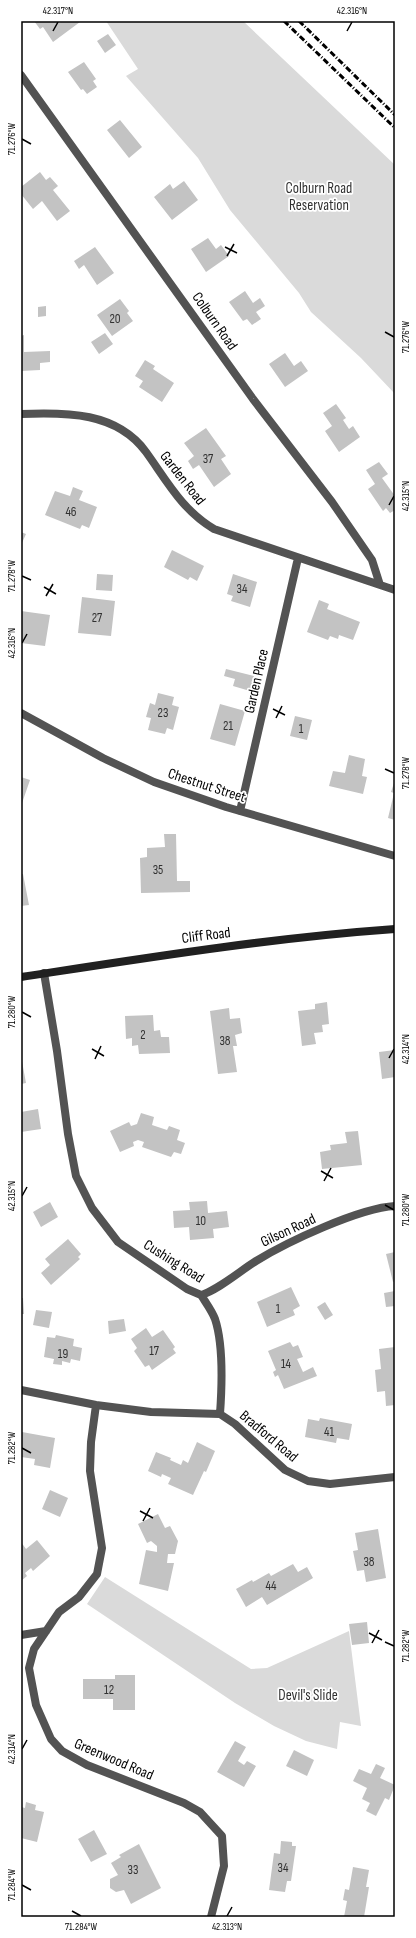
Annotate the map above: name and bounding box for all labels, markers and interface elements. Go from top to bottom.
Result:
text: 42.317°N [43,5,73,17]
text: 42.316°N [337,5,367,17]
text: 71.276°W [6,122,18,155]
park label: Colburn Road Reservation [286,179,352,215]
street label: Colburn Road [188,288,242,354]
house number: 20 [109,311,121,327]
text: 71.276°W [400,320,412,353]
street label: Garden Road [156,448,210,509]
house number: 37 [203,451,214,467]
text: 42.315°N [400,481,412,511]
house number: 46 [65,504,77,520]
text: 71.278°W [6,560,18,592]
house number: 34 [237,581,248,597]
house number: 27 [92,610,103,626]
text: 42.316°N [6,628,18,658]
street label: Garden Place [240,647,273,715]
house number: 23 [158,705,168,721]
house number: 21 [223,718,233,734]
house number: 1 [299,721,304,737]
text: 71.278°W [400,757,412,789]
street label: Chestnut Street [165,764,249,807]
house number: 35 [153,862,163,878]
street label: Cliff Road [181,923,232,948]
text: 71.280°W [6,995,18,1028]
house number: 2 [140,1027,146,1043]
house number: 38 [219,1033,231,1049]
text: 42.314°N [400,1034,412,1064]
text: 42.315°N [6,1181,18,1211]
text: 71.280°W [400,1193,412,1226]
street label: Gilson Road [258,1209,319,1251]
house number: 10 [196,1213,206,1229]
street label: Cushing Road [140,1235,208,1287]
house number: 1 [276,1301,281,1317]
house number: 17 [149,1343,160,1359]
house number: 19 [58,1346,68,1362]
house number: 14 [281,1356,292,1372]
street label: Bradford Road [235,1406,302,1466]
house number: 41 [324,1424,334,1440]
text: 71.282°W [6,1431,18,1464]
house number: 38 [363,1554,375,1570]
house number: 44 [266,1578,277,1594]
text: 71.282°W [400,1629,412,1662]
house number: 12 [104,1682,114,1698]
park label: Devil's Slide [278,1686,338,1705]
text: 42.314°N [6,1734,18,1764]
street label: Greenwood Road [71,1734,156,1785]
house number: 34 [278,1860,289,1876]
house number: 33 [128,1862,138,1878]
text: 71.284°W [6,1868,18,1901]
text: 71.284°W [65,1921,98,1933]
text: 42.313°N [212,1921,242,1933]

